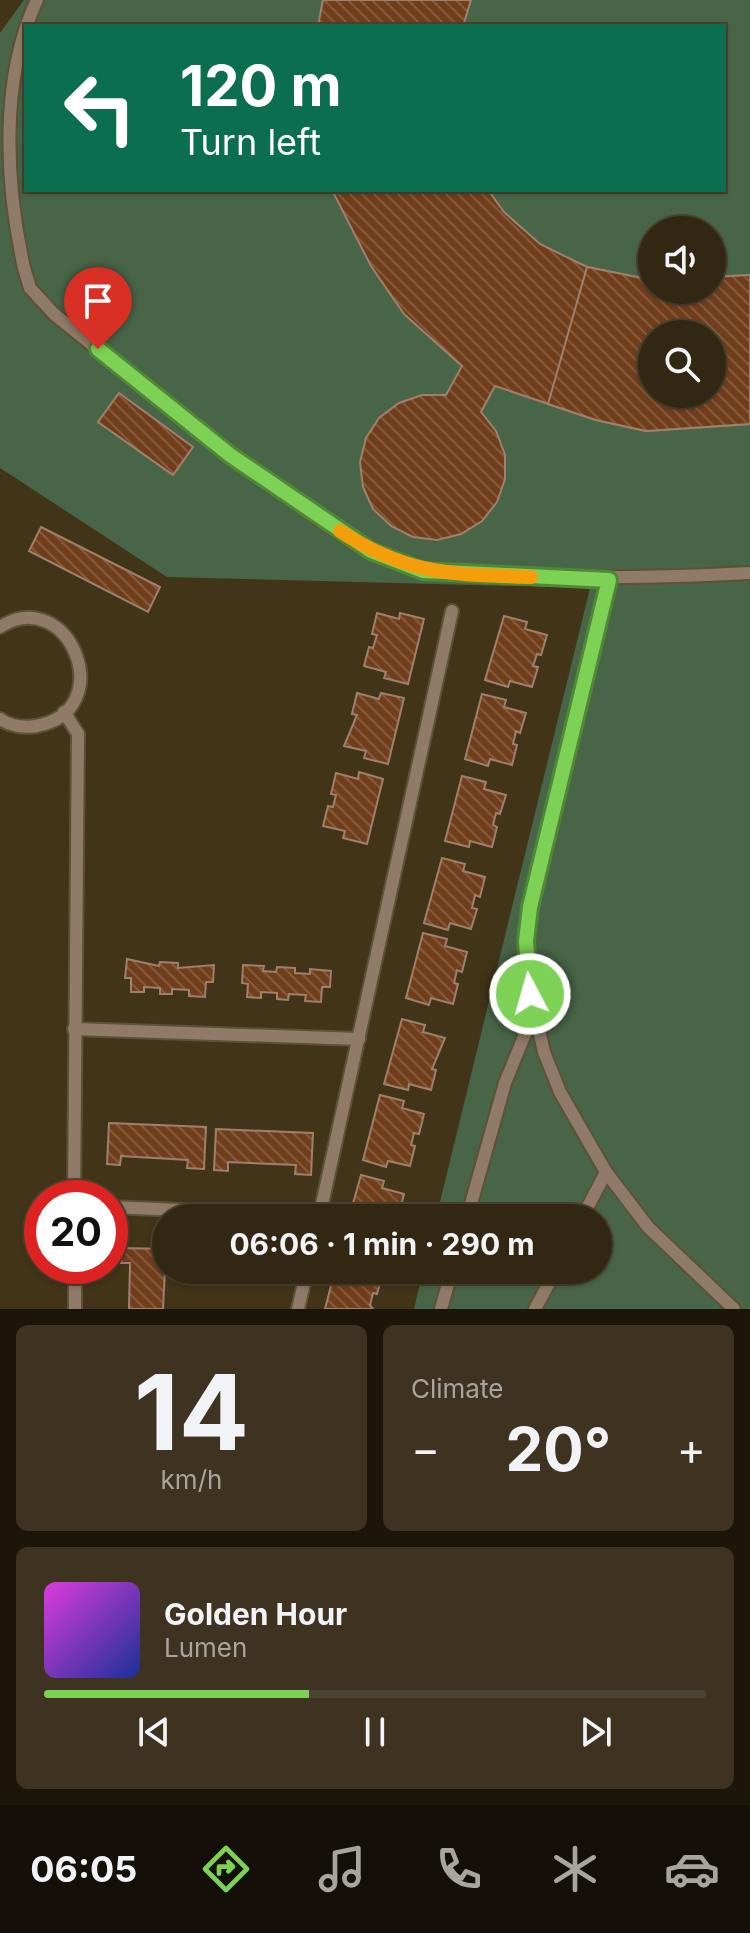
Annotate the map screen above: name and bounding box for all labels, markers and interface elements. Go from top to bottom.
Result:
text: 120 m [180,52,342,120]
icon: left [48,56,152,160]
text: Turn left [180,120,321,164]
map controls [638,216,726,408]
button: sound [638,216,726,304]
pin [64,267,132,349]
icon: arrive [76,279,120,323]
button: search [638,320,726,408]
position arrow [488,952,572,1036]
speed limit sign: 20 [24,1180,128,1284]
text: 06:06 · 1 min · 290 m [229,1226,535,1262]
text: 14 [134,1349,249,1475]
text: Climate [411,1373,503,1404]
text: 20° [506,1413,611,1485]
text: − [411,1422,440,1476]
text: + [677,1422,706,1476]
text: km/h [161,1464,222,1495]
text: Golden Hour [164,1596,347,1632]
text: Lumen [164,1632,247,1663]
icon: previous [132,1710,176,1754]
icon: pause [353,1710,397,1754]
icon: next [574,1710,618,1754]
icon: directions [198,1841,254,1897]
icon: music [314,1841,370,1897]
icon: phone [431,1841,487,1897]
icon: climate [547,1841,603,1897]
icon: car [664,1841,720,1897]
text: 06:05 [30,1847,137,1891]

